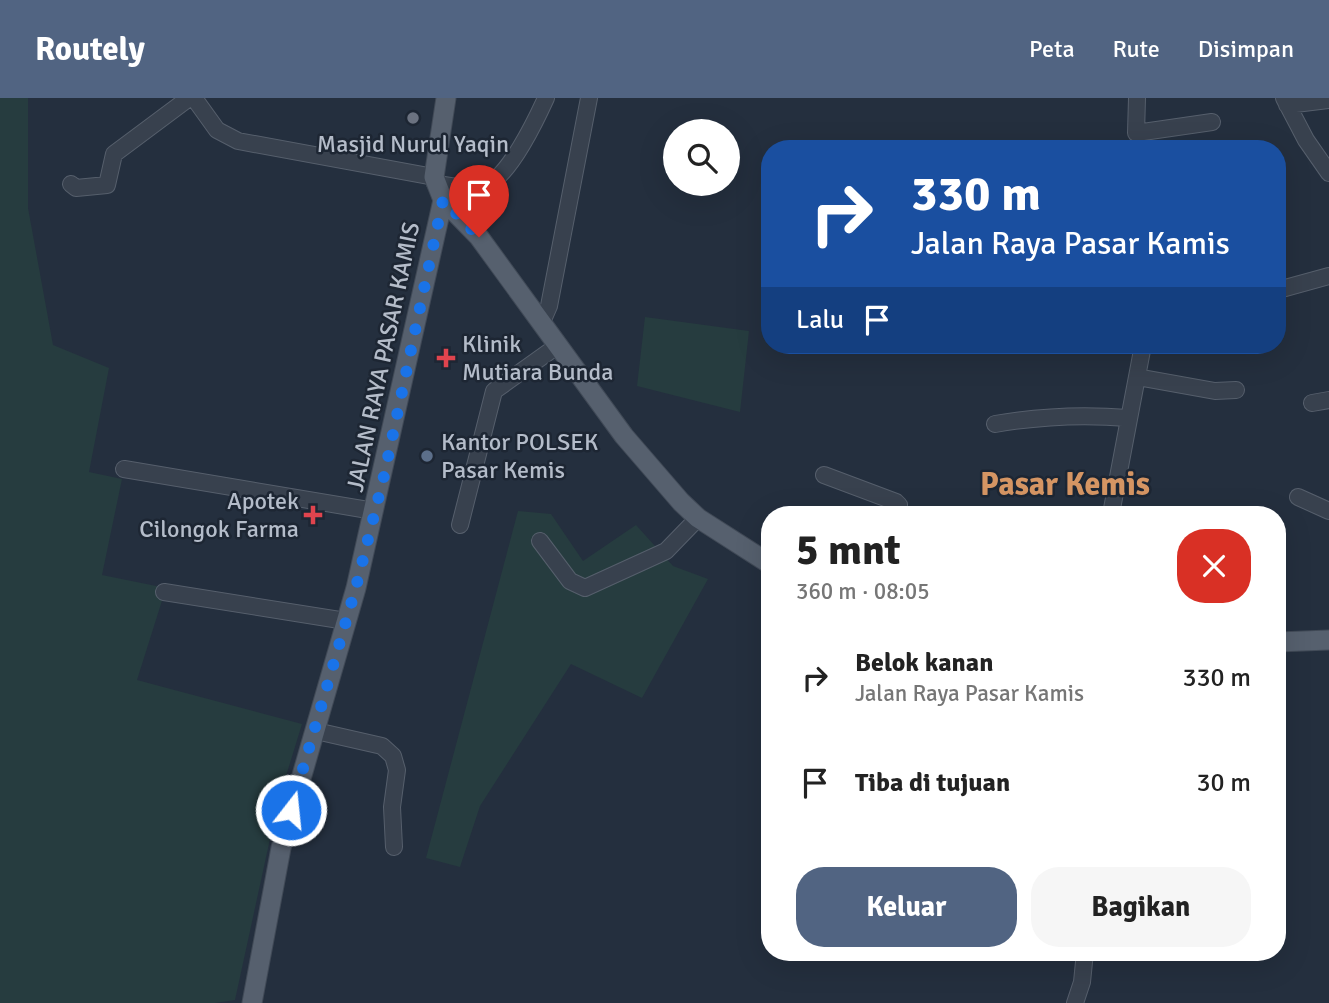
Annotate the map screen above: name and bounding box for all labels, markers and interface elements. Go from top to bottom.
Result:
text: Routely [35,29,145,70]
text: Peta [1029,34,1075,64]
text: Rute [1113,34,1160,64]
text: Disimpan [1198,34,1294,64]
marker: Masjid Nurul Yaqin [405,110,421,126]
map controls [663,119,740,196]
button: search [663,119,740,196]
place label: Masjid Nurul Yaqin [317,129,509,159]
text: 330 m [911,164,1041,224]
pin [449,165,509,237]
icon: right [796,168,887,259]
icon: arrive [460,176,498,214]
street label: JALAN RAYA PASAR KAMIS [340,219,426,495]
text: Jalan Raya Pasar Kamis [911,224,1230,263]
icon: arrive [858,301,896,339]
text: Lalu [796,304,844,336]
place label: Klinik Mutiara Bunda [462,329,614,387]
marker: Klinik Mutiara Bunda [436,348,456,368]
place label: Kantor POLSEK Pasar Kemis [441,427,598,485]
marker: Kantor POLSEK Pasar Kemis [419,448,435,464]
district label: Pasar Kemis [980,465,1150,504]
place label: Apotek Cilongok Farma [139,486,299,544]
marker: Apotek Cilongok Farma [305,507,321,523]
text: 5 mnt [796,525,901,576]
button: close [1177,529,1251,603]
text: 360 m · 08:05 [796,577,930,606]
text: Belok kanan [855,647,993,679]
icon: right [796,659,834,697]
text: 330 m [1182,662,1251,694]
text: Jalan Raya Pasar Kamis [855,679,1084,708]
icon: arrive [796,764,834,802]
text: Tiba di tujuan [855,767,1010,799]
text: 30 m [1196,767,1251,799]
position arrow [254,773,328,847]
button: Keluar [796,867,1017,947]
button: Bagikan [1031,867,1251,947]

